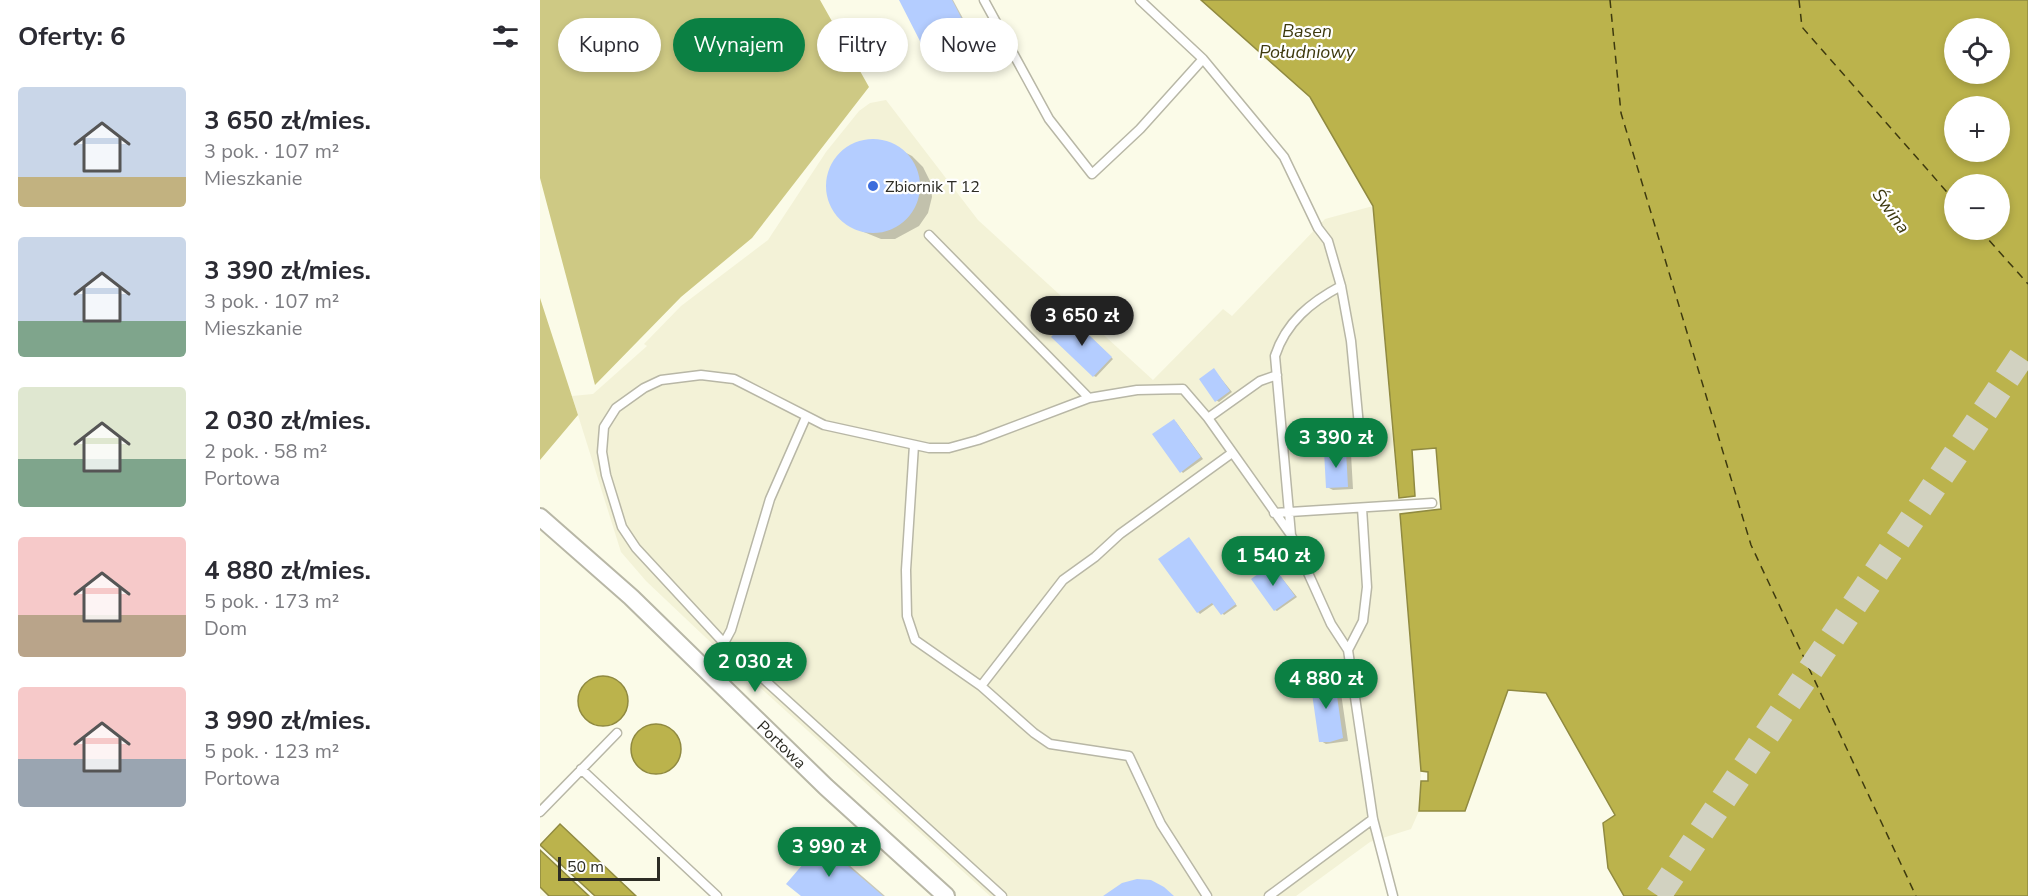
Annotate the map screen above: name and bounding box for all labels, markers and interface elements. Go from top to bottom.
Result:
chip: Kupno [558,18,661,72]
chip: Wynajem [673,18,805,72]
chip: Filtry [817,18,908,72]
chip: Nowe [920,18,1018,72]
map controls [1944,18,2010,240]
button: locate [1944,18,2010,84]
text: Oferty: 6 [18,19,125,54]
water label: Basen Południowy [1259,19,1356,64]
icon: filters [489,20,522,53]
button: + [1944,96,2010,162]
text: 3 650 zł/mies. [204,103,371,138]
icon: home [66,111,138,183]
text: 3 pok. · 107 m² [204,138,339,165]
text: Mieszkanie [204,165,302,192]
button: − [1944,174,2010,240]
place label: Zbiornik T 12 [885,176,980,198]
marker: Zbiornik T 12 [866,179,880,193]
water label: Świna [1867,184,1915,238]
text: 3 390 zł/mies. [204,253,371,288]
icon: home [66,261,138,333]
text: 3 pok. · 107 m² [204,288,339,315]
pin: 3 650 zł [1020,296,1144,347]
text: 3 650 zł [1045,302,1119,329]
text: Mieszkanie [204,315,302,342]
text: 2 030 zł/mies. [204,403,371,438]
icon: home [66,411,138,483]
pin: 3 390 zł [1274,418,1398,469]
text: 3 390 zł [1299,424,1373,451]
text: 2 pok. · 58 m² [204,438,327,465]
text: Portowa [204,465,280,492]
pin: 1 540 zł [1211,536,1335,587]
text: 1 540 zł [1236,542,1310,569]
text: 4 880 zł/mies. [204,553,371,588]
icon: home [66,561,138,633]
text: 5 pok. · 173 m² [204,588,339,615]
text: Dom [204,615,247,642]
pin: 2 030 zł [693,642,817,693]
text: 2 030 zł [718,648,792,675]
pin: 4 880 zł [1264,659,1388,710]
text: 4 880 zł [1289,665,1363,692]
text: 3 990 zł/mies. [204,703,371,738]
icon: home [66,711,138,783]
street label: Portowa [752,716,811,774]
text: 5 pok. · 123 m² [204,738,339,765]
text: Portowa [204,765,280,792]
pin: 3 990 zł [767,827,891,878]
text: 3 990 zł [792,833,866,860]
scale bar [558,854,660,882]
text: 50 m [567,856,604,878]

